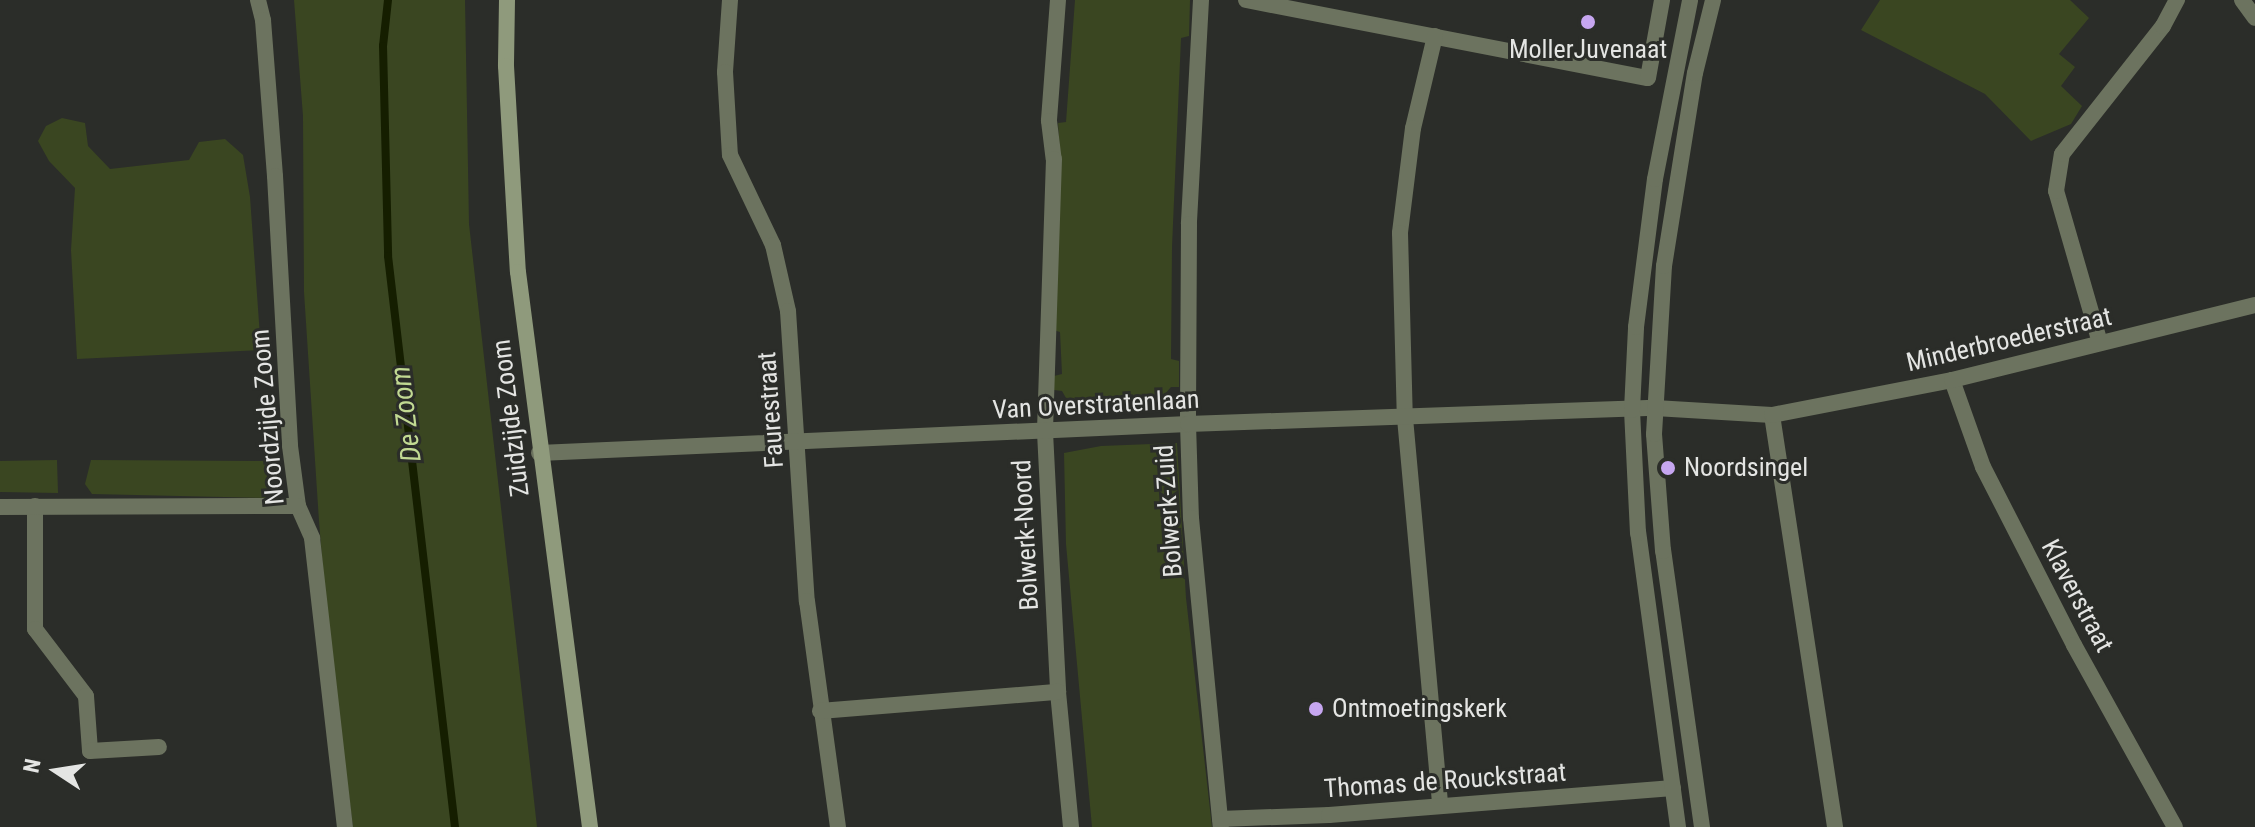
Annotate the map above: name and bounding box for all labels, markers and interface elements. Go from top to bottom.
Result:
marker: MollerJuvenaat [1579,13,1597,31]
place label: MollerJuvenaat [1509,34,1667,66]
street label: Minderbroederstraat [1903,301,2115,379]
street label: Noordzijde Zoom [245,328,291,506]
street label: Zuidzijde Zoom [486,338,536,498]
street label: Faurestraat [751,351,791,469]
water label: De Zoom [383,364,429,464]
street label: Van Overstratenlaan [992,384,1200,426]
street label: Bolwerk-Zuid [1149,443,1189,579]
place label: Noordsingel [1684,452,1808,484]
street label: Bolwerk-Noord [1006,459,1046,611]
marker: Noordsingel [1659,459,1677,477]
street label: Klaverstraat [2034,534,2120,658]
place label: Ontmoetingskerk [1332,693,1507,725]
marker: Ontmoetingskerk [1307,700,1325,718]
north arrow [16,731,96,811]
text: N [18,757,46,775]
street label: Thomas de Rouckstraat [1323,757,1567,805]

